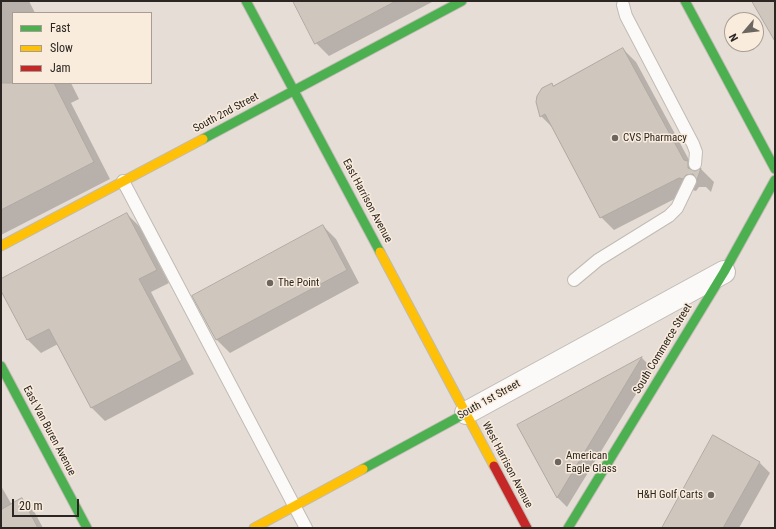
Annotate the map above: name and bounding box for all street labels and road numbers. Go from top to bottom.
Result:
street label: South 2nd Street [191,90,261,136]
street label: East Harrison Avenue [339,157,395,245]
street label: South Commerce Street [631,301,695,397]
street label: South 1st Street [455,377,523,423]
street label: East Van Buren Avenue [20,384,78,478]
street label: West Harrison Avenue [479,420,535,510]

